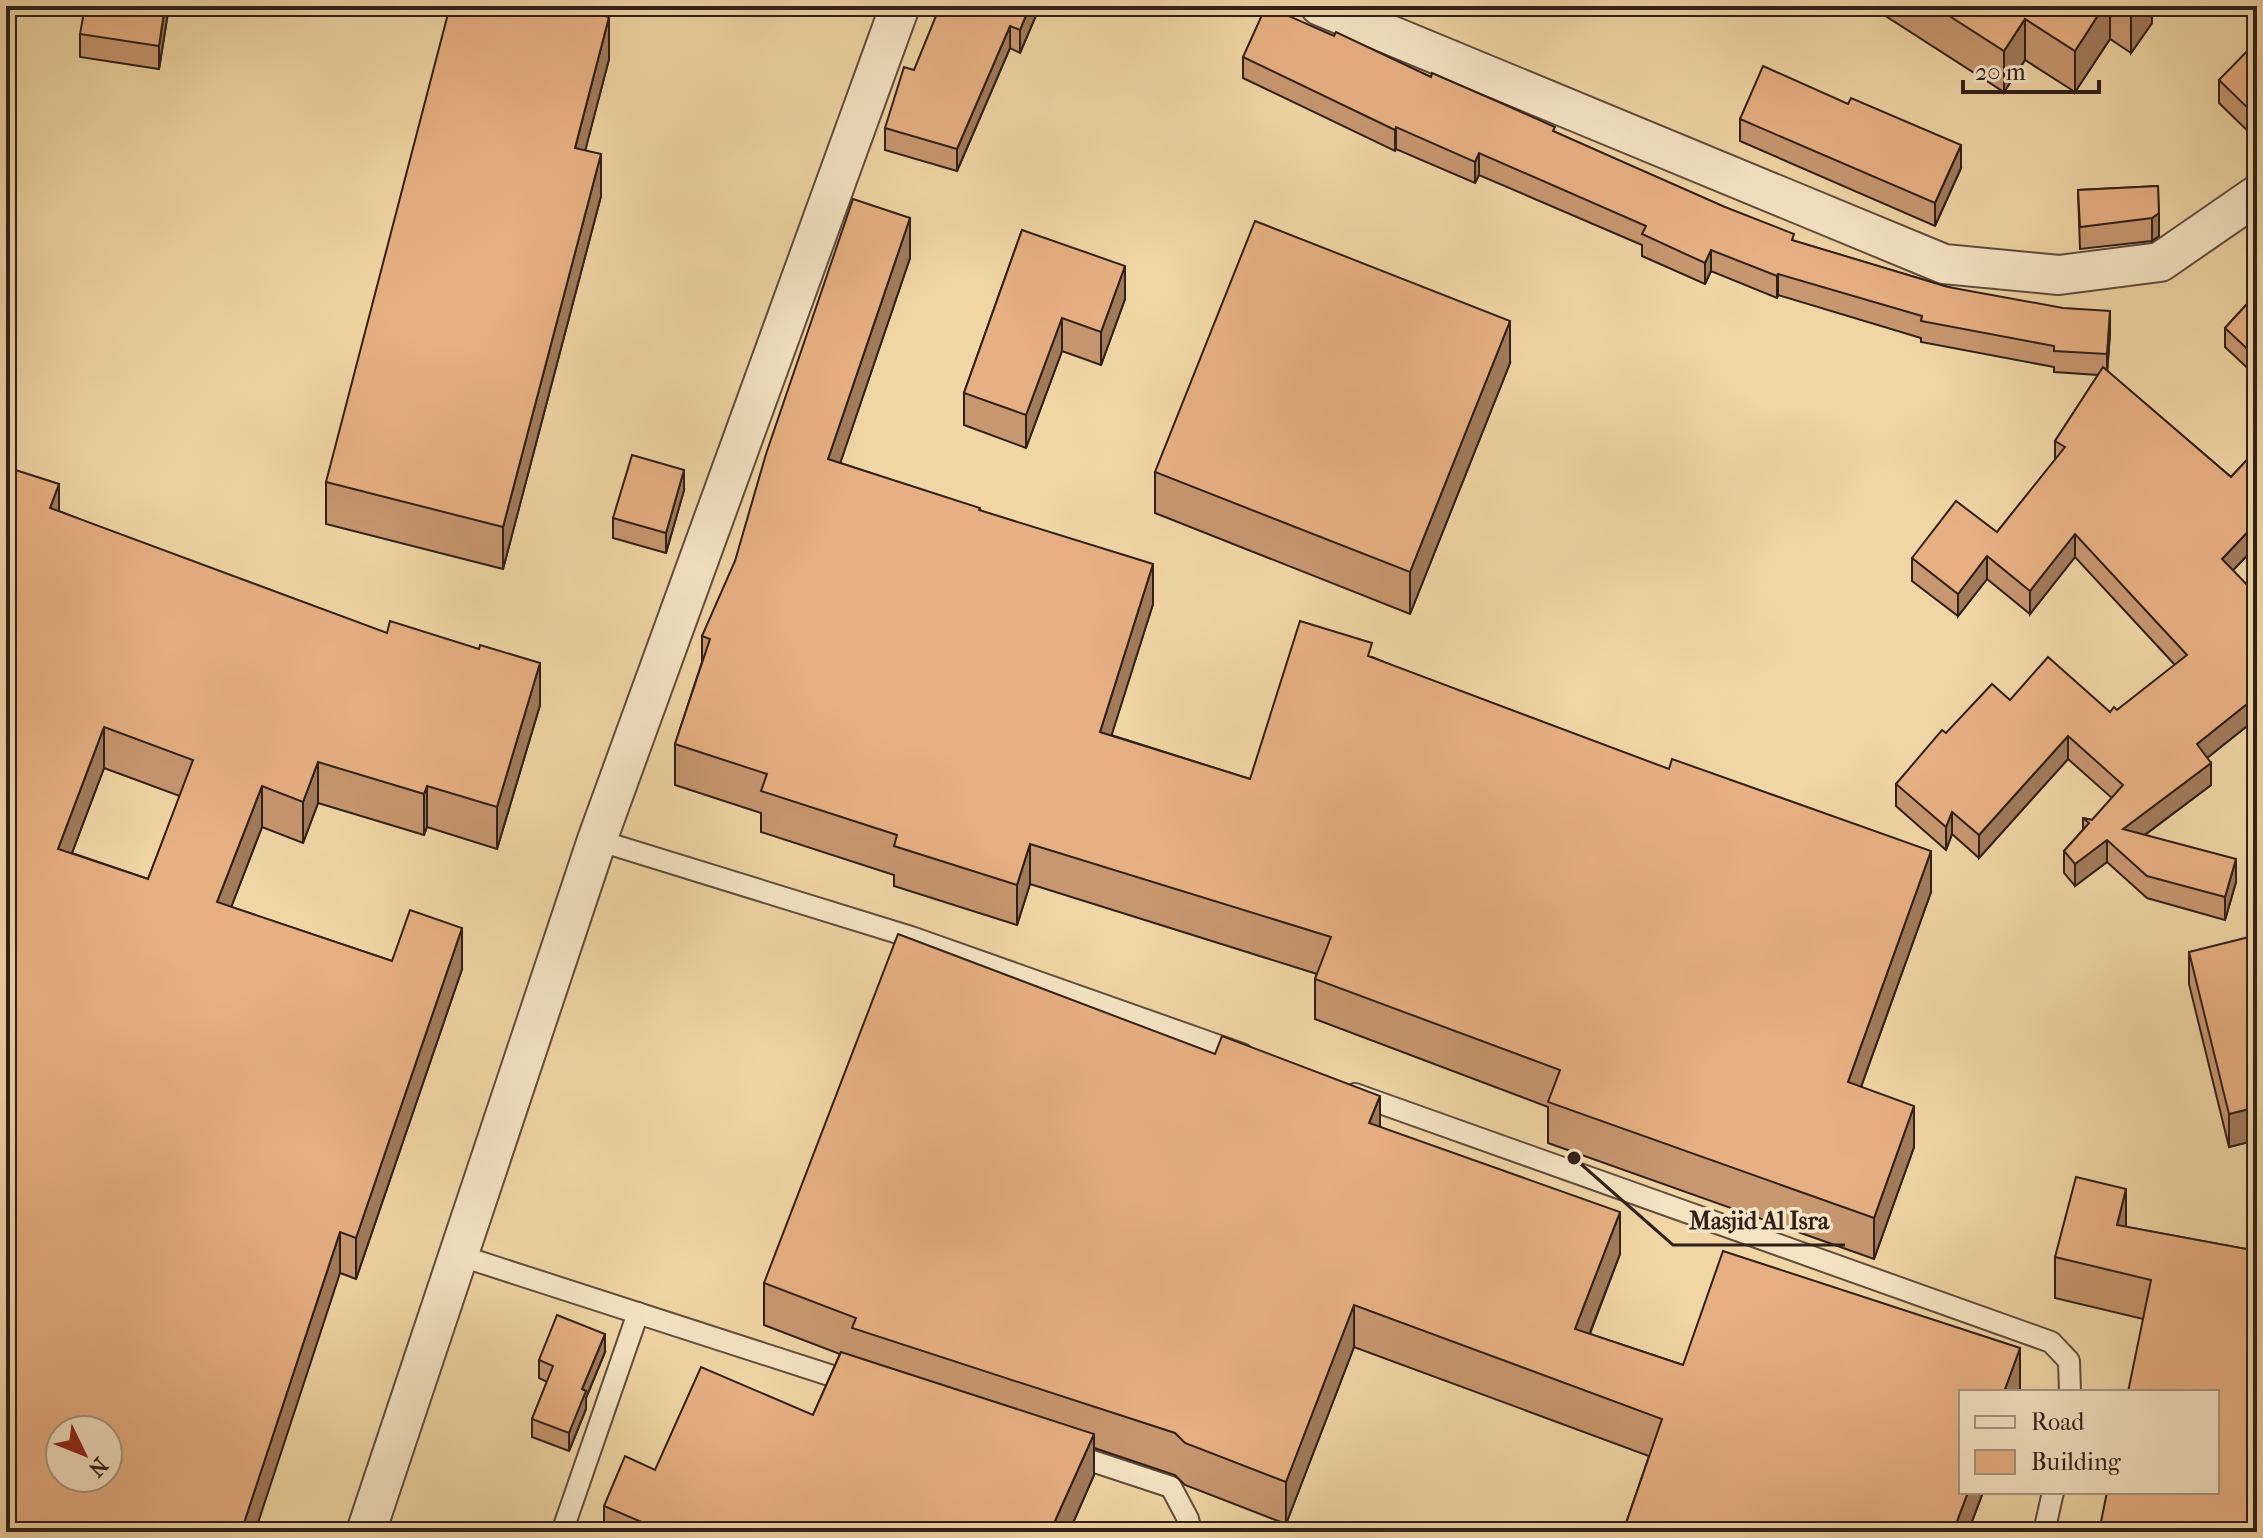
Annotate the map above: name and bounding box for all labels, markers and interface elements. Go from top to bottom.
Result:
scale bar [1963,44,2099,94]
text: 20 m [1975,58,2026,86]
callout: Masjid Al Isra [1673,1197,1845,1245]
text: Masjid Al Isra [1689,1207,1830,1235]
legend [1959,1390,2219,1494]
text: Road [2031,1408,2085,1436]
north arrow [44,1414,124,1494]
text: Building [2031,1448,2122,1476]
text: N [82,1452,113,1482]

